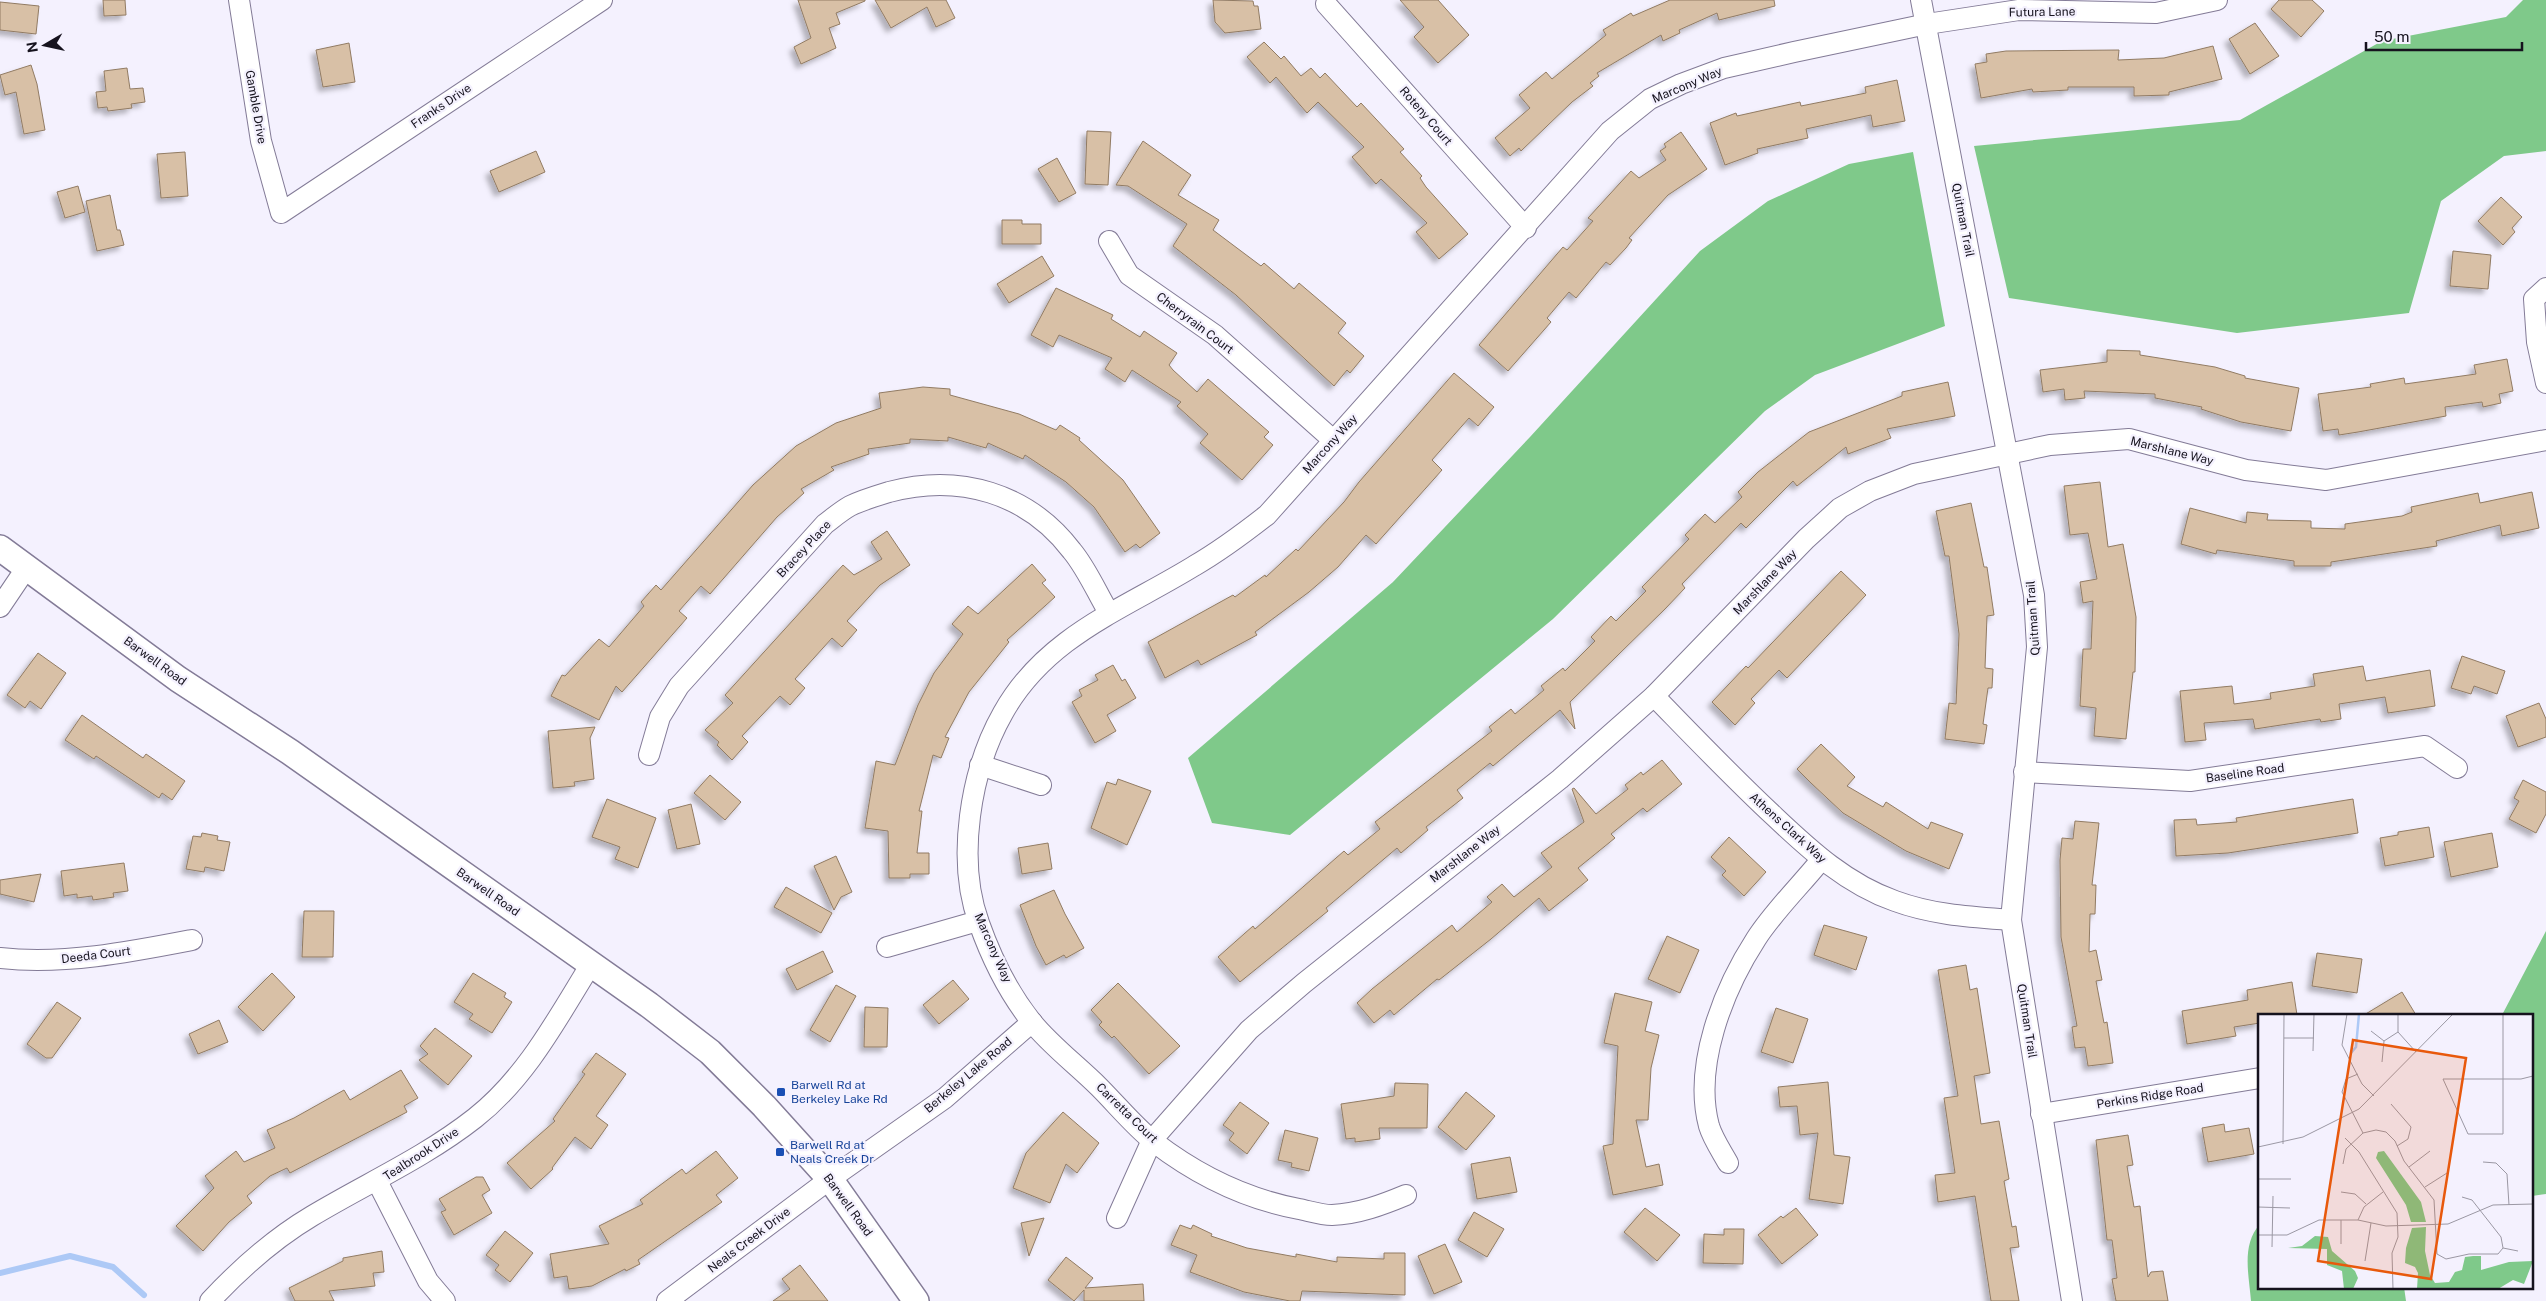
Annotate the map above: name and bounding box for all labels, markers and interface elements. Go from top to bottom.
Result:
street label: Futura Lane [2009,4,2076,20]
north arrow [20,20,70,70]
scale bar [2366,20,2522,52]
text: 50 m [2374,28,2409,45]
text: N [23,40,41,54]
street label: Marcony Way [1650,64,1725,106]
street label: Gamble Drive [243,69,269,145]
street label: Franks Drive [408,81,474,131]
street label: Roteny Court [1397,84,1455,148]
street label: Quitman Trail [1949,182,1977,259]
street label: Cherryrain Court [1154,289,1237,357]
street label: Marcony Way [1300,411,1361,476]
street label: Marshlane Way [2129,434,2216,468]
street label: Bracey Place [774,517,834,580]
street label: Marshlane Way [1730,546,1800,617]
street label: Quitman Trail [2023,580,2043,656]
street label: Barwell Road [121,634,189,688]
street label: Baseline Road [2205,761,2285,785]
street label: Athens Clark Way [1747,790,1830,867]
street label: Marshlane Way [1427,822,1503,886]
street label: Barwell Road [454,865,522,919]
street label: Marcony Way [971,911,1015,985]
street label: Deeda Court [60,944,132,966]
street label: Quitman Trail [2014,983,2040,1059]
inset map [2258,1014,2534,1288]
street label: Berkeley Lake Road [921,1034,1015,1116]
place label: Barwell Rd at Berkeley Lake Rd [791,1078,888,1106]
street label: Carretta Court [1093,1080,1161,1146]
street label: Perkins Ridge Road [2096,1081,2204,1111]
marker: Barwell Rd at Berkeley Lake Rd [775,1086,787,1098]
street label: Tealbrook Drive [381,1124,461,1184]
place label: Barwell Rd at Neals Creek Dr [790,1138,874,1166]
marker: Barwell Rd at Neals Creek Dr [774,1146,786,1158]
street label: Barwell Road [821,1171,875,1239]
street label: Neals Creek Drive [705,1204,793,1276]

